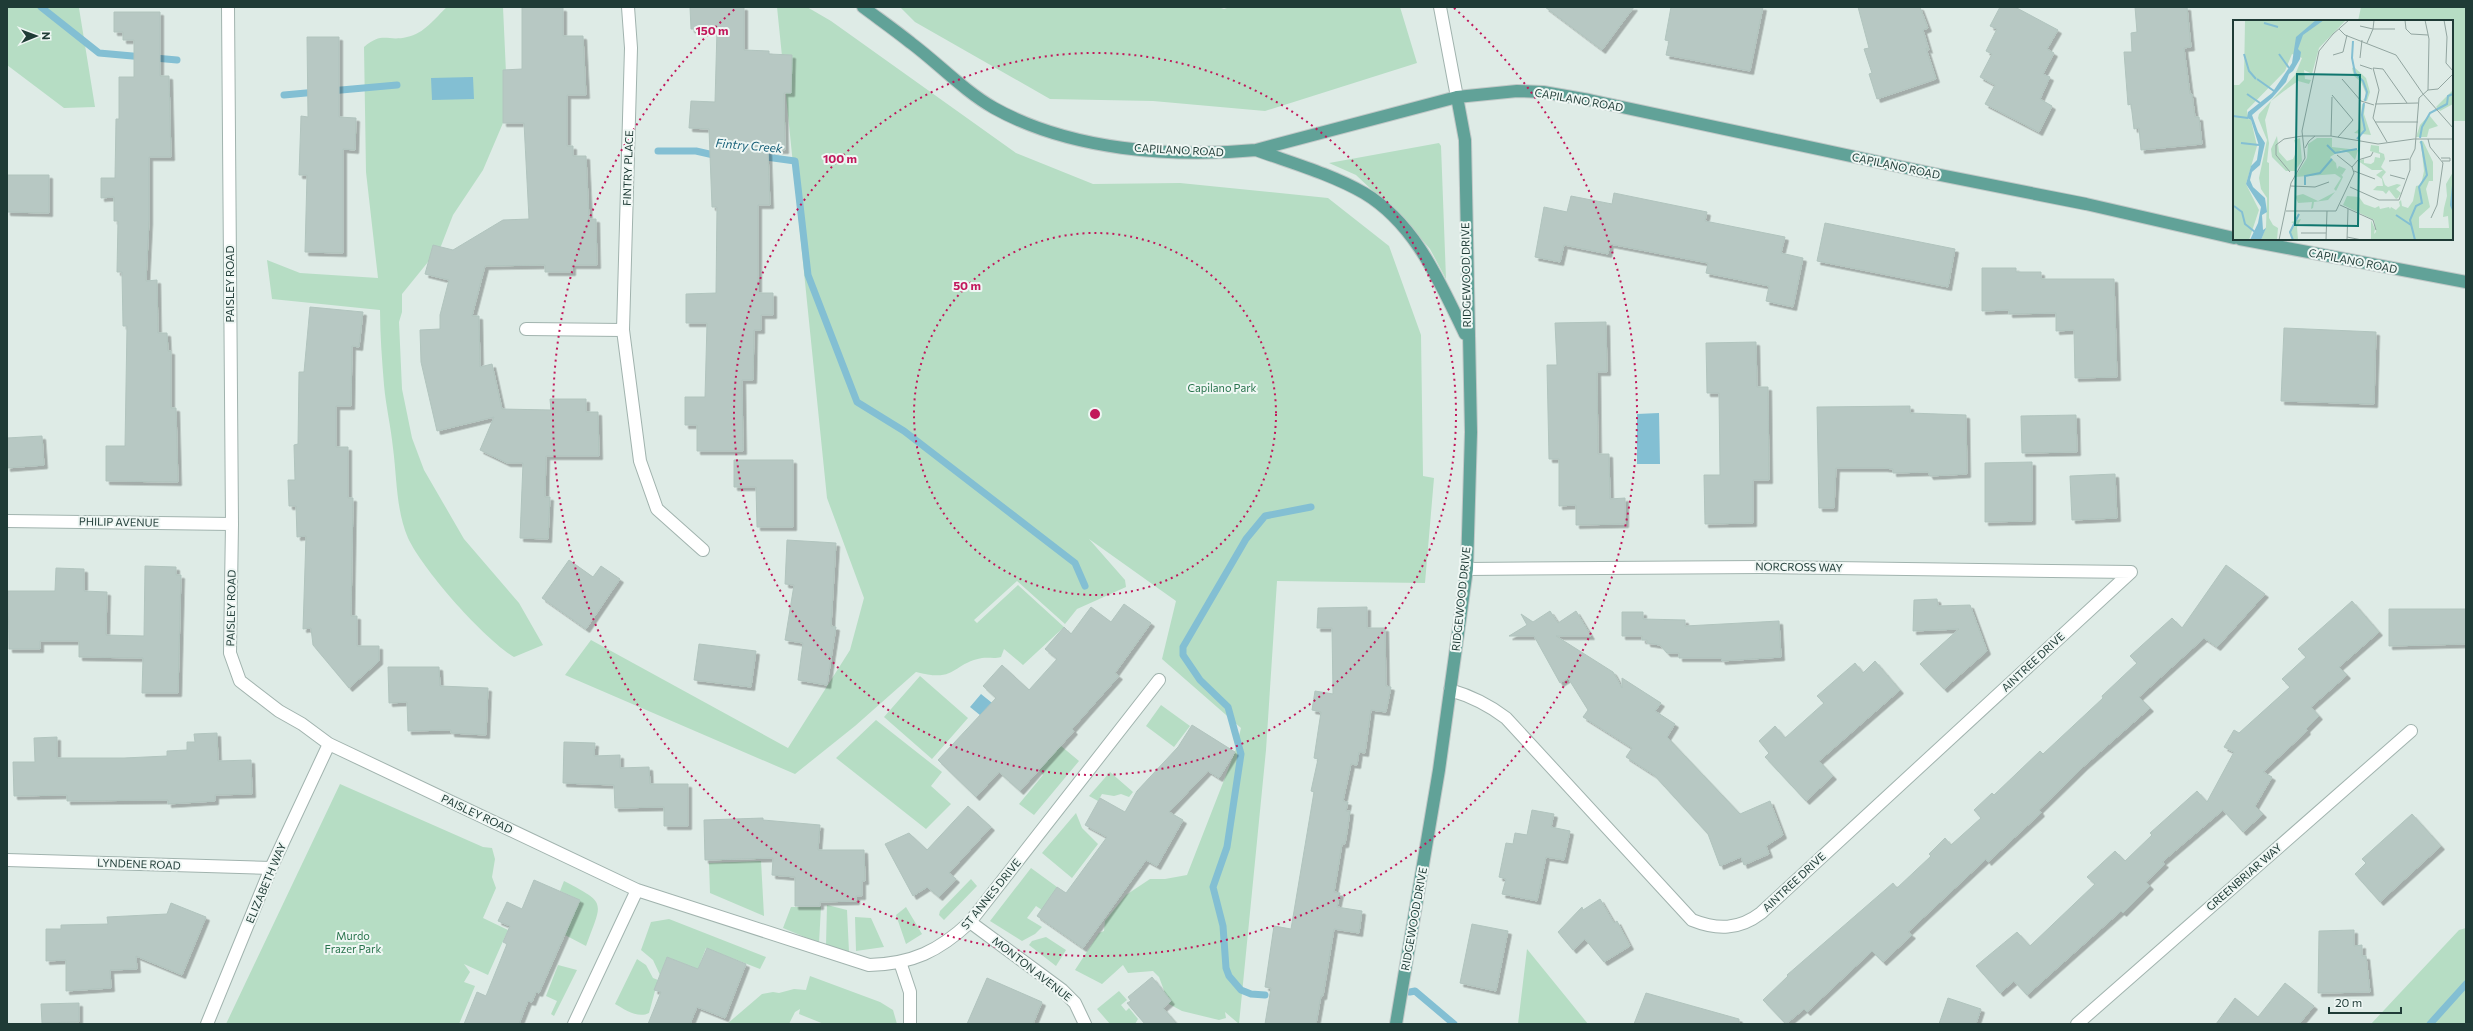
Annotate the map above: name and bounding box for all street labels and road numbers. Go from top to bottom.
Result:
street label: CAPILANO ROAD [1534,85,1625,114]
street label: FINTRY PLACE [620,130,635,206]
street label: CAPILANO ROAD [1134,141,1224,158]
street label: CAPILANO ROAD [1851,150,1941,181]
street label: RIDGEWOOD DRIVE [1458,222,1473,328]
street label: PAISLEY ROAD [223,245,236,323]
street label: CAPILANO ROAD [2308,246,2398,275]
street label: PHILIP AVENUE [79,514,159,529]
street label: RIDGEWOOD DRIVE [1449,546,1472,652]
street label: NORCROSS WAY [1755,559,1843,574]
street label: PAISLEY ROAD [223,569,238,647]
street label: AINTREE DRIVE [1999,629,2067,694]
street label: PAISLEY ROAD [440,791,515,836]
street label: GREENBRIAR WAY [2203,840,2284,913]
street label: ELIZABETH WAY [243,841,288,925]
street label: AINTREE DRIVE [1760,849,1828,914]
street label: LYNDENE ROAD [97,856,181,871]
street label: ST ANNES DRIVE [958,856,1023,932]
street label: RIDGEWOOD DRIVE [1398,866,1429,972]
street label: MONTON AVENUE [990,933,1075,1004]

